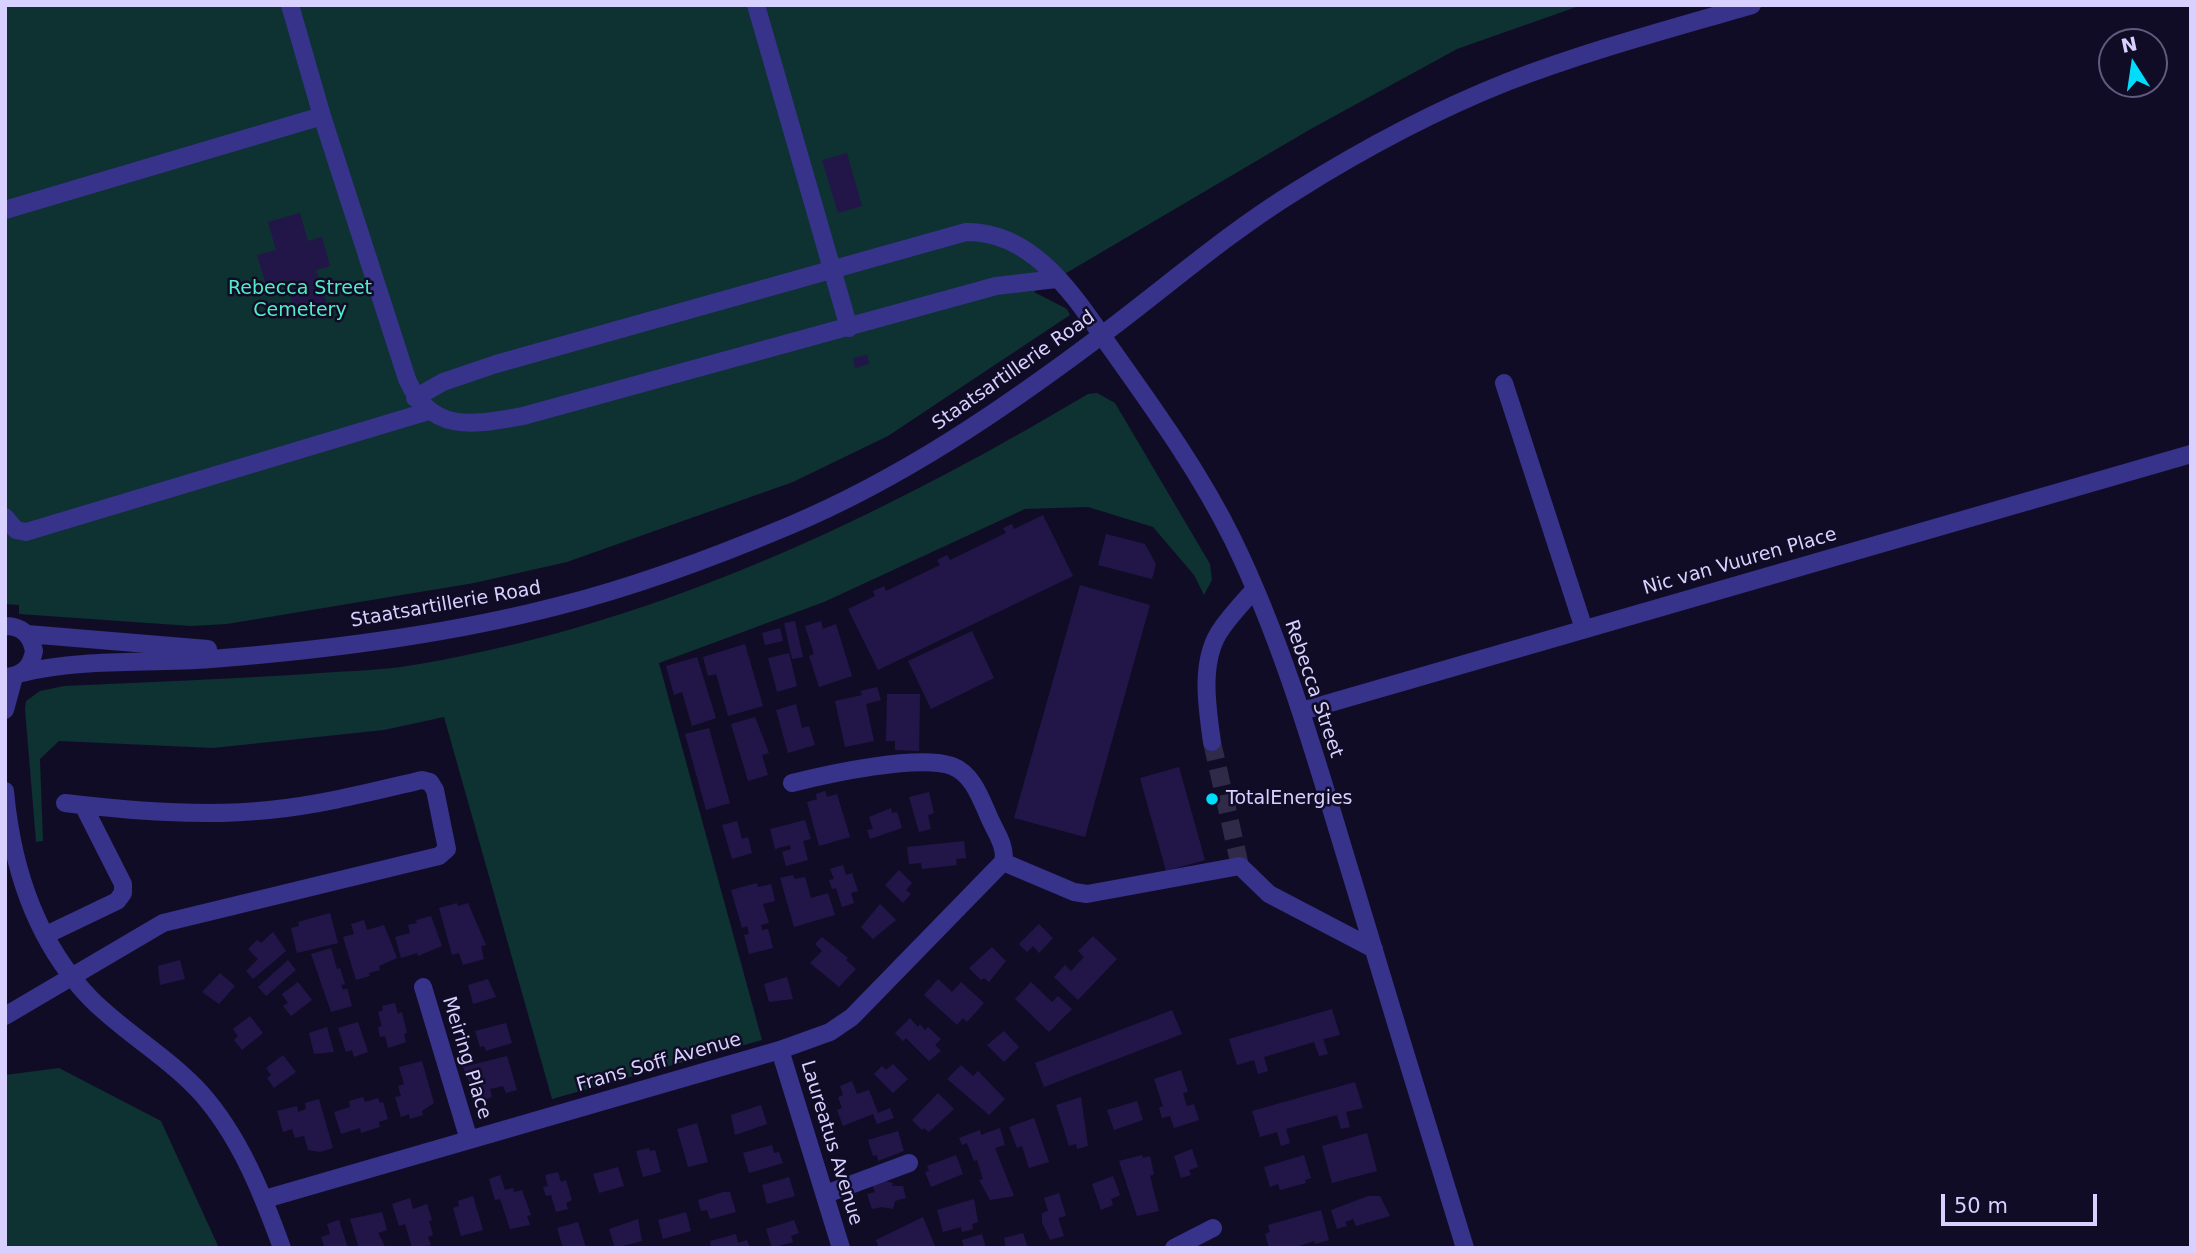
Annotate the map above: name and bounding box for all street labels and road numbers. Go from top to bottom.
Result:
street label: Staatsartillerie Road [928,306,1100,436]
street label: Nic van Vuuren Place [1641,523,1839,601]
street label: Staatsartillerie Road [349,577,543,633]
street label: Rebecca Street [1279,617,1347,761]
street label: Meiring Place [437,994,495,1122]
street label: Frans Soff Avenue [574,1029,744,1097]
street label: Laureatus Avenue [795,1058,867,1228]

